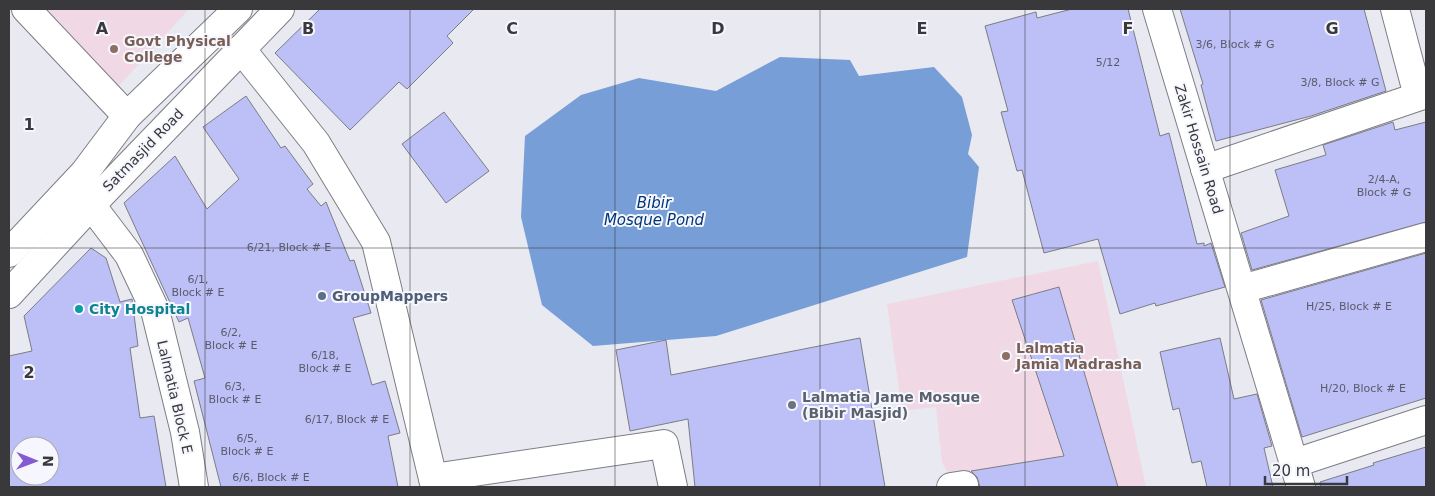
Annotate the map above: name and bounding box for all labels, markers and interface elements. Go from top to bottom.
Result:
text: A [96,19,109,38]
text: B [302,19,314,38]
text: C [506,19,518,38]
text: D [711,19,725,38]
text: E [917,19,927,38]
text: F [1123,19,1133,38]
text: G [1325,19,1339,38]
place label: Govt Physical College [124,33,231,65]
house number: 3/6, Block # G [1195,38,1275,51]
marker: Govt Physical College [108,43,120,55]
house number: 5/12 [1096,56,1120,69]
house number: 3/8, Block # G [1300,76,1380,89]
street label: Zakir Hossain Road [1172,82,1226,216]
street label: Satmasjid Road [99,105,187,195]
text: 1 [23,115,35,134]
house number: 2/4-A, Block # G [1357,173,1411,199]
water label: Bibir Mosque Pond [604,194,705,229]
house number: 6/21, Block # E [247,241,331,254]
house number: 6/1, Block # E [172,273,224,299]
place label: GroupMappers [332,288,448,304]
marker: GroupMappers [316,290,328,302]
house number: H/25, Block # E [1306,300,1392,313]
place label: City Hospital [89,301,190,317]
marker: City Hospital [73,303,85,315]
house number: 6/2, Block # E [205,326,257,352]
street label: Lalmatia Block E [154,339,196,455]
place label: Lalmatia Jamia Madrasha [1015,340,1142,372]
house number: 6/18, Block # E [299,349,351,375]
marker: Lalmatia Jamia Madrasha [1000,350,1012,362]
text: 2 [23,363,35,382]
house number: 6/3, Block # E [209,380,261,406]
house number: H/20, Block # E [1320,382,1406,395]
place label: Lalmatia Jame Mosque (Bibir Masjid) [802,389,980,421]
marker: Lalmatia Jame Mosque (Bibir Masjid) [786,399,798,411]
house number: 6/17, Block # E [305,413,389,426]
house number: 6/5, Block # E [221,432,273,458]
north arrow [10,436,60,486]
scale bar [1265,454,1348,486]
text: N [40,455,56,467]
text: 20 m [1272,462,1310,480]
house number: 6/6, Block # E [232,471,310,484]

